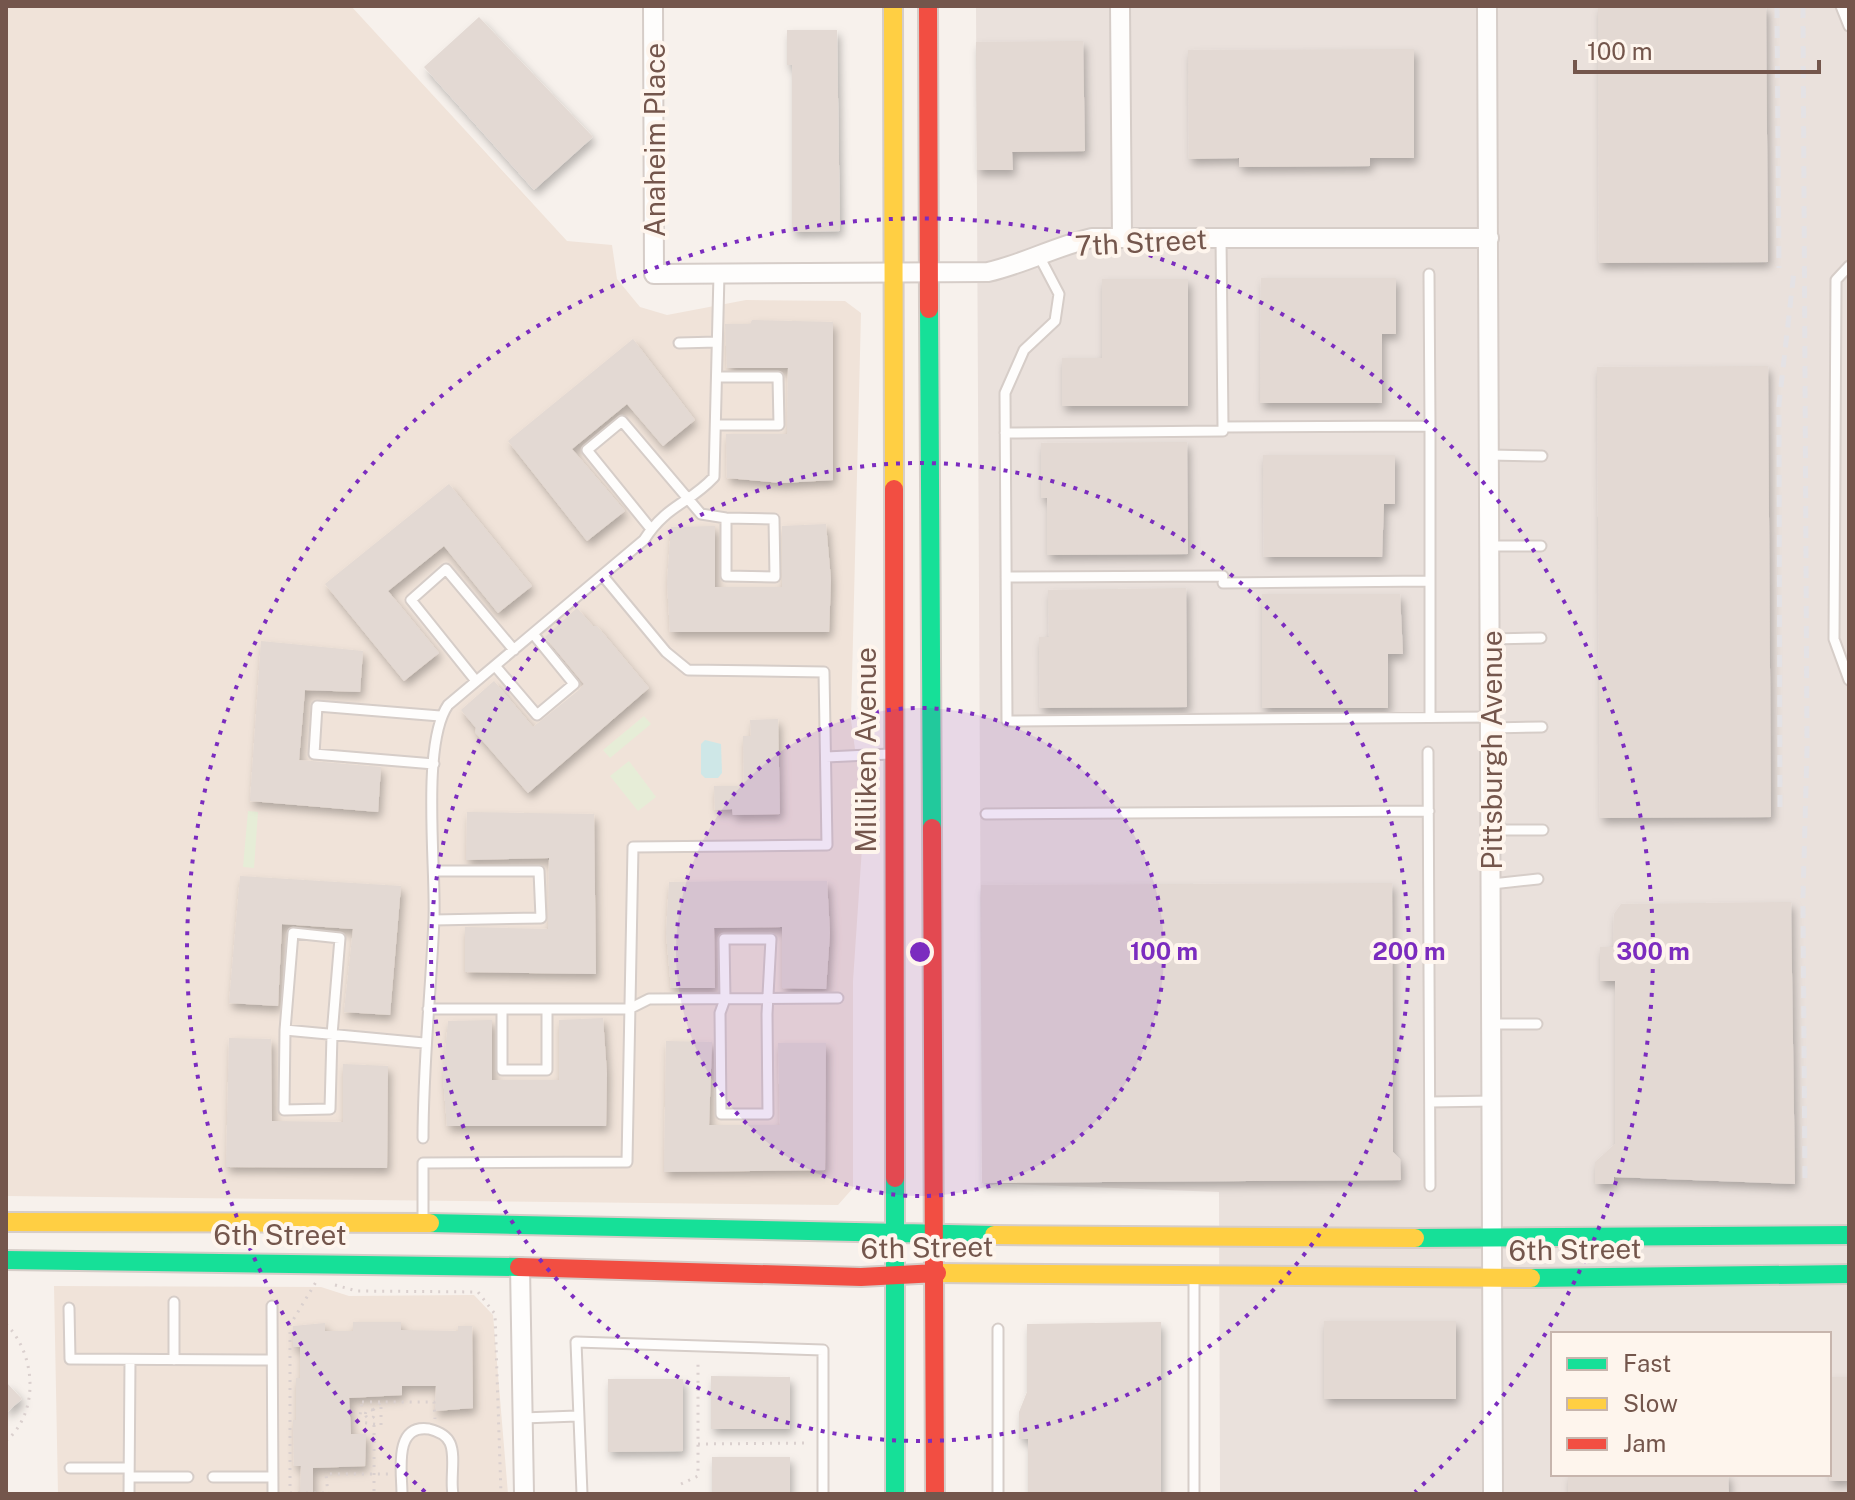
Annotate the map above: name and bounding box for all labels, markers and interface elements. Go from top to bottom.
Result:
scale bar [1575,24,1819,74]
text: 100 m [1587,37,1653,65]
street label: Anaheim Place [638,43,671,237]
street label: 7th Street [1074,222,1208,262]
street label: Pittsburgh Avenue [1475,630,1508,870]
street label: Milliken Avenue [849,647,882,853]
text: 100 m [1130,937,1198,965]
text: 200 m [1372,937,1446,965]
text: 300 m [1616,937,1690,965]
centre of rings [906,938,934,966]
street label: 6th Street [213,1218,347,1251]
street label: 6th Street [860,1229,994,1265]
street label: 6th Street [1508,1231,1642,1267]
legend [1551,1332,1831,1476]
text: Fast [1623,1349,1671,1377]
text: Slow [1623,1389,1678,1417]
text: Jam [1623,1429,1666,1457]

